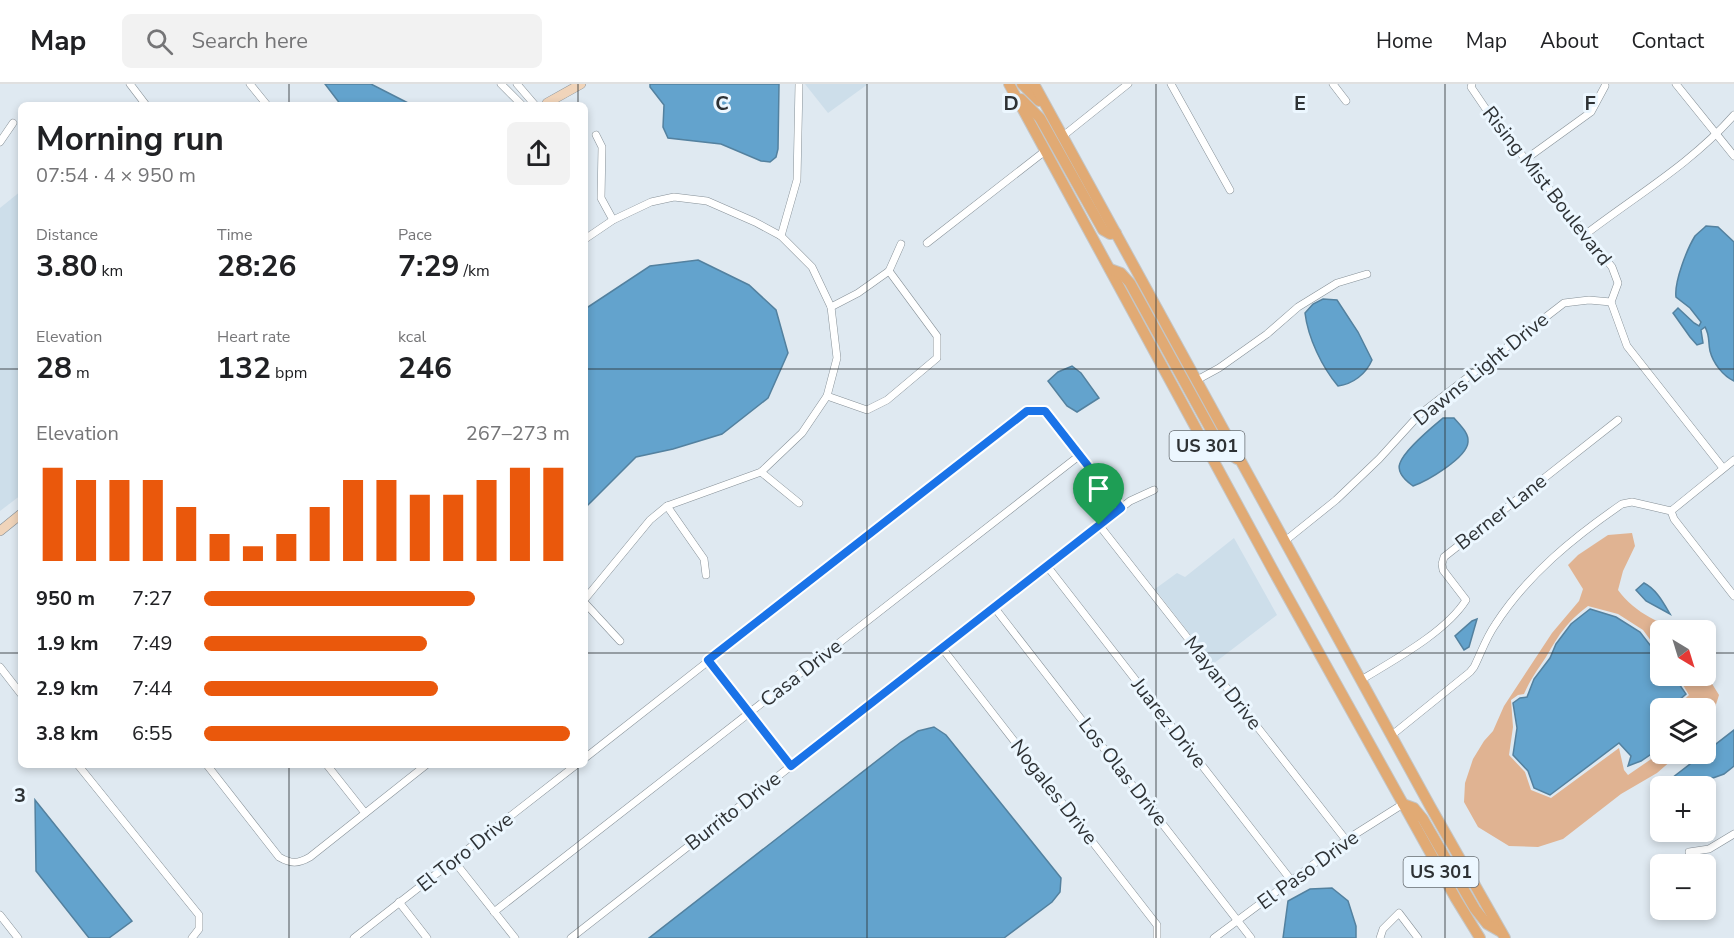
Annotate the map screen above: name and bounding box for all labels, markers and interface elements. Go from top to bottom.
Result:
search box [122,14,542,68]
text: Map [30,22,86,60]
icon: search [143,25,176,58]
text: Search here [191,26,308,56]
text: Home [1376,27,1433,55]
text: Map [1466,27,1507,55]
text: About [1540,27,1598,55]
text: Contact [1631,27,1704,55]
text: C [715,90,729,117]
text: D [1003,90,1019,117]
text: E [1294,90,1306,117]
text: F [1584,90,1596,117]
street label: Rising Mist Boulevard [1476,101,1618,271]
text: Morning run [36,117,224,162]
button: share [507,122,570,185]
text: 07:54 · 4 × 950 m [36,162,196,189]
text: Distance [36,224,98,246]
text: Time [217,224,253,246]
text: Pace [398,224,432,246]
text: 3.80 [36,246,97,287]
text: 28:26 [217,246,296,287]
text: 7:29 [398,246,459,287]
text: km [97,260,123,282]
text: /km [459,260,490,282]
street label: Dawns Light Drive [1408,306,1554,432]
text: Elevation [36,326,102,348]
text: Heart rate [217,326,290,348]
text: kcal [398,326,426,348]
text: 28 [36,348,72,389]
text: 132 [217,348,271,389]
text: 246 [398,348,452,389]
text: m [72,362,90,384]
text: bpm [271,362,307,384]
text: Elevation [36,420,119,447]
text: 267–273 m [466,420,570,447]
road number: US 301 [1170,431,1244,461]
pin [1073,463,1124,525]
street label: Berner Lane [1450,468,1552,556]
icon: arrive [1082,472,1115,505]
text: 950 m [36,585,95,612]
text: 7:27 [132,585,173,612]
north arrow [1650,620,1716,686]
map controls [1650,620,1716,920]
text: 1.9 km [36,630,99,657]
text: 7:49 [132,630,173,657]
street label: Mayan Drive [1178,630,1268,736]
street label: Casa Drive [755,633,847,713]
street label: Juarez Drive [1125,671,1213,774]
text: 2.9 km [36,675,99,702]
text: 7:44 [132,675,173,702]
button: layers [1650,698,1716,764]
street label: Los Olas Drive [1072,712,1174,832]
text: 3.8 km [36,720,99,747]
text: 6:55 [132,720,173,747]
street label: Nogales Drive [1004,734,1104,850]
street label: Burrito Drive [680,765,786,857]
button: + [1650,776,1716,842]
text: 3 [14,782,26,809]
street label: El Toro Drive [411,806,519,898]
street label: El Paso Drive [1252,824,1364,916]
button: − [1650,854,1716,920]
road number: US 301 [1404,857,1478,887]

